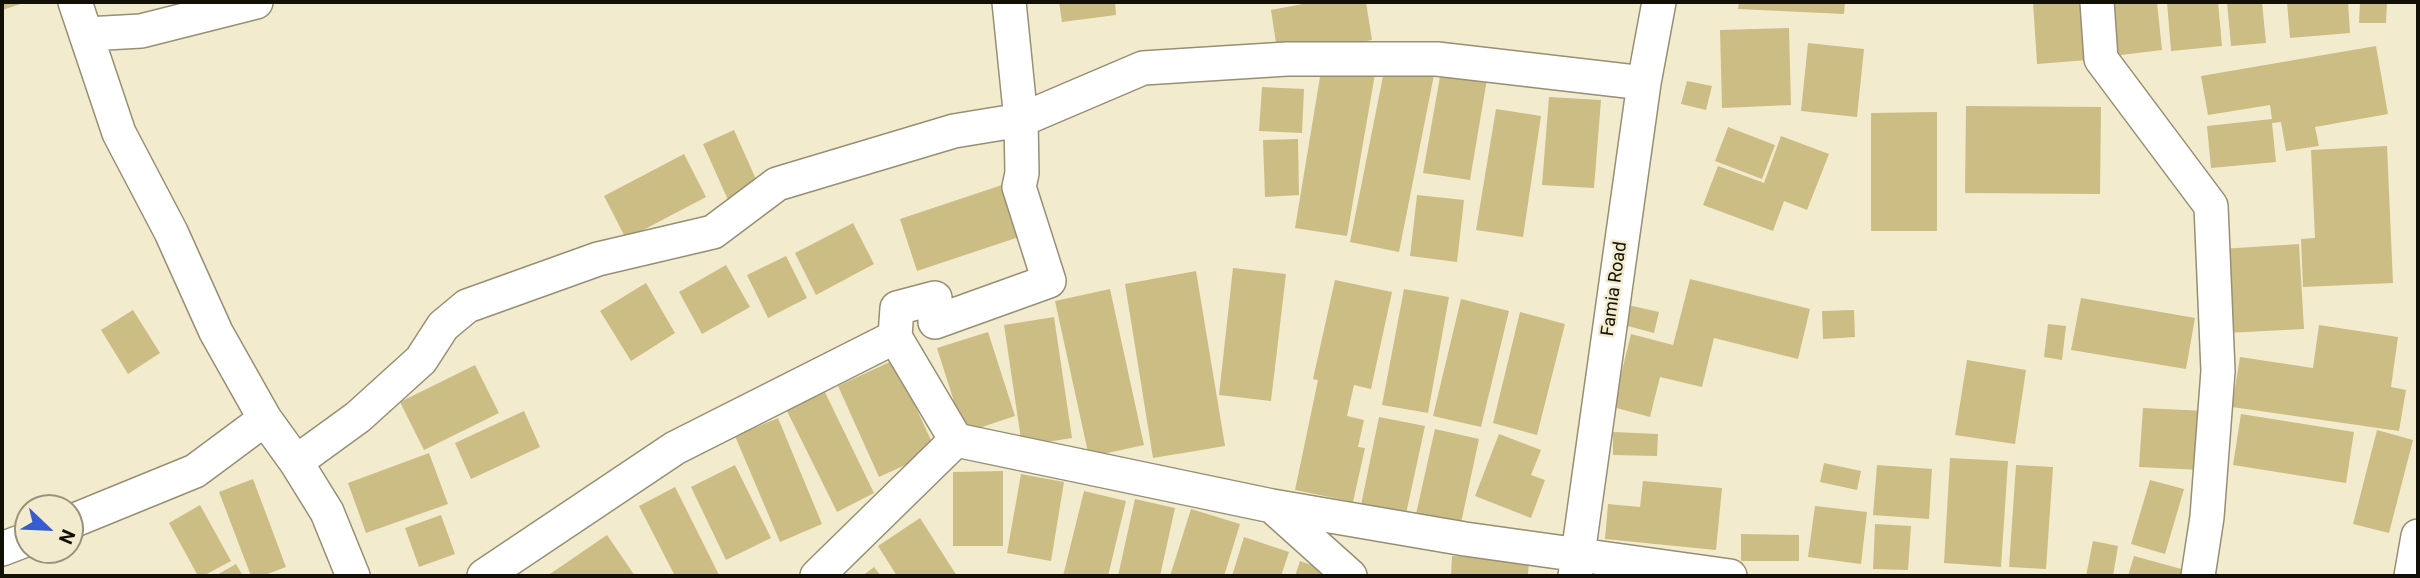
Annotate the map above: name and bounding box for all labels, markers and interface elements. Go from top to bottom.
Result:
street label: Famia Road [1598,240,1632,338]
north arrow [14,494,84,564]
text: N [54,526,80,547]

